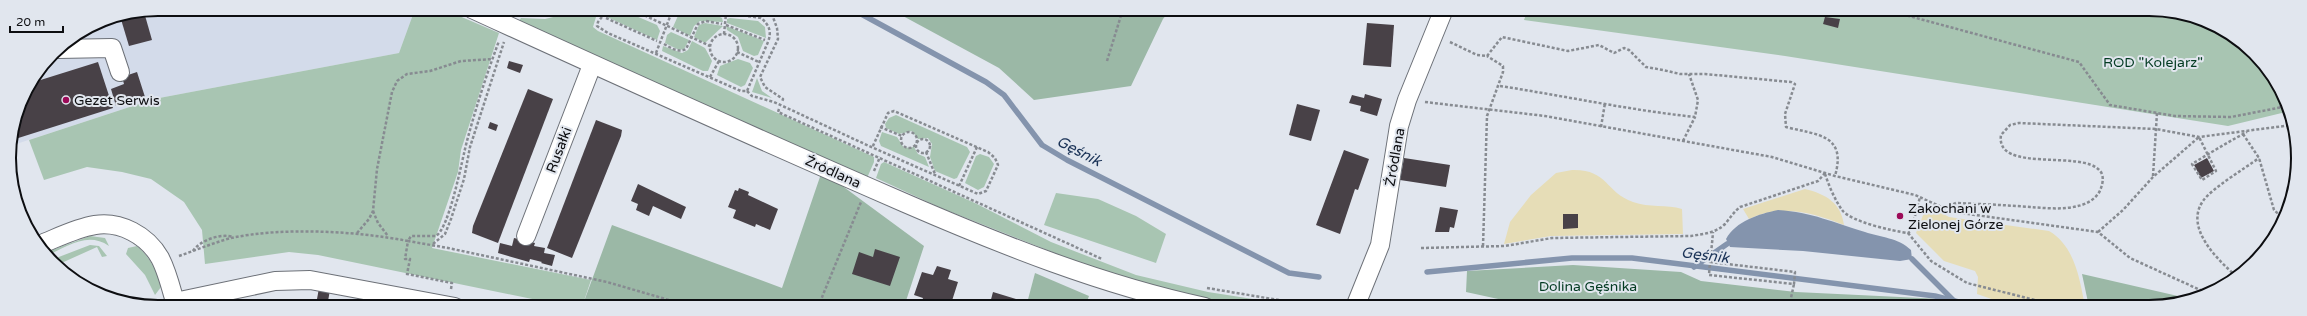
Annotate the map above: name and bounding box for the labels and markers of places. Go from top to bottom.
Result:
place label: Gezet Serwis [74,92,160,109]
marker: Gezet Serwis [61,95,71,105]
place label: Zakochani w Zielonej Górze [1908,200,2003,233]
marker: Zakochani w Zielonej Górze [1895,211,1905,221]

